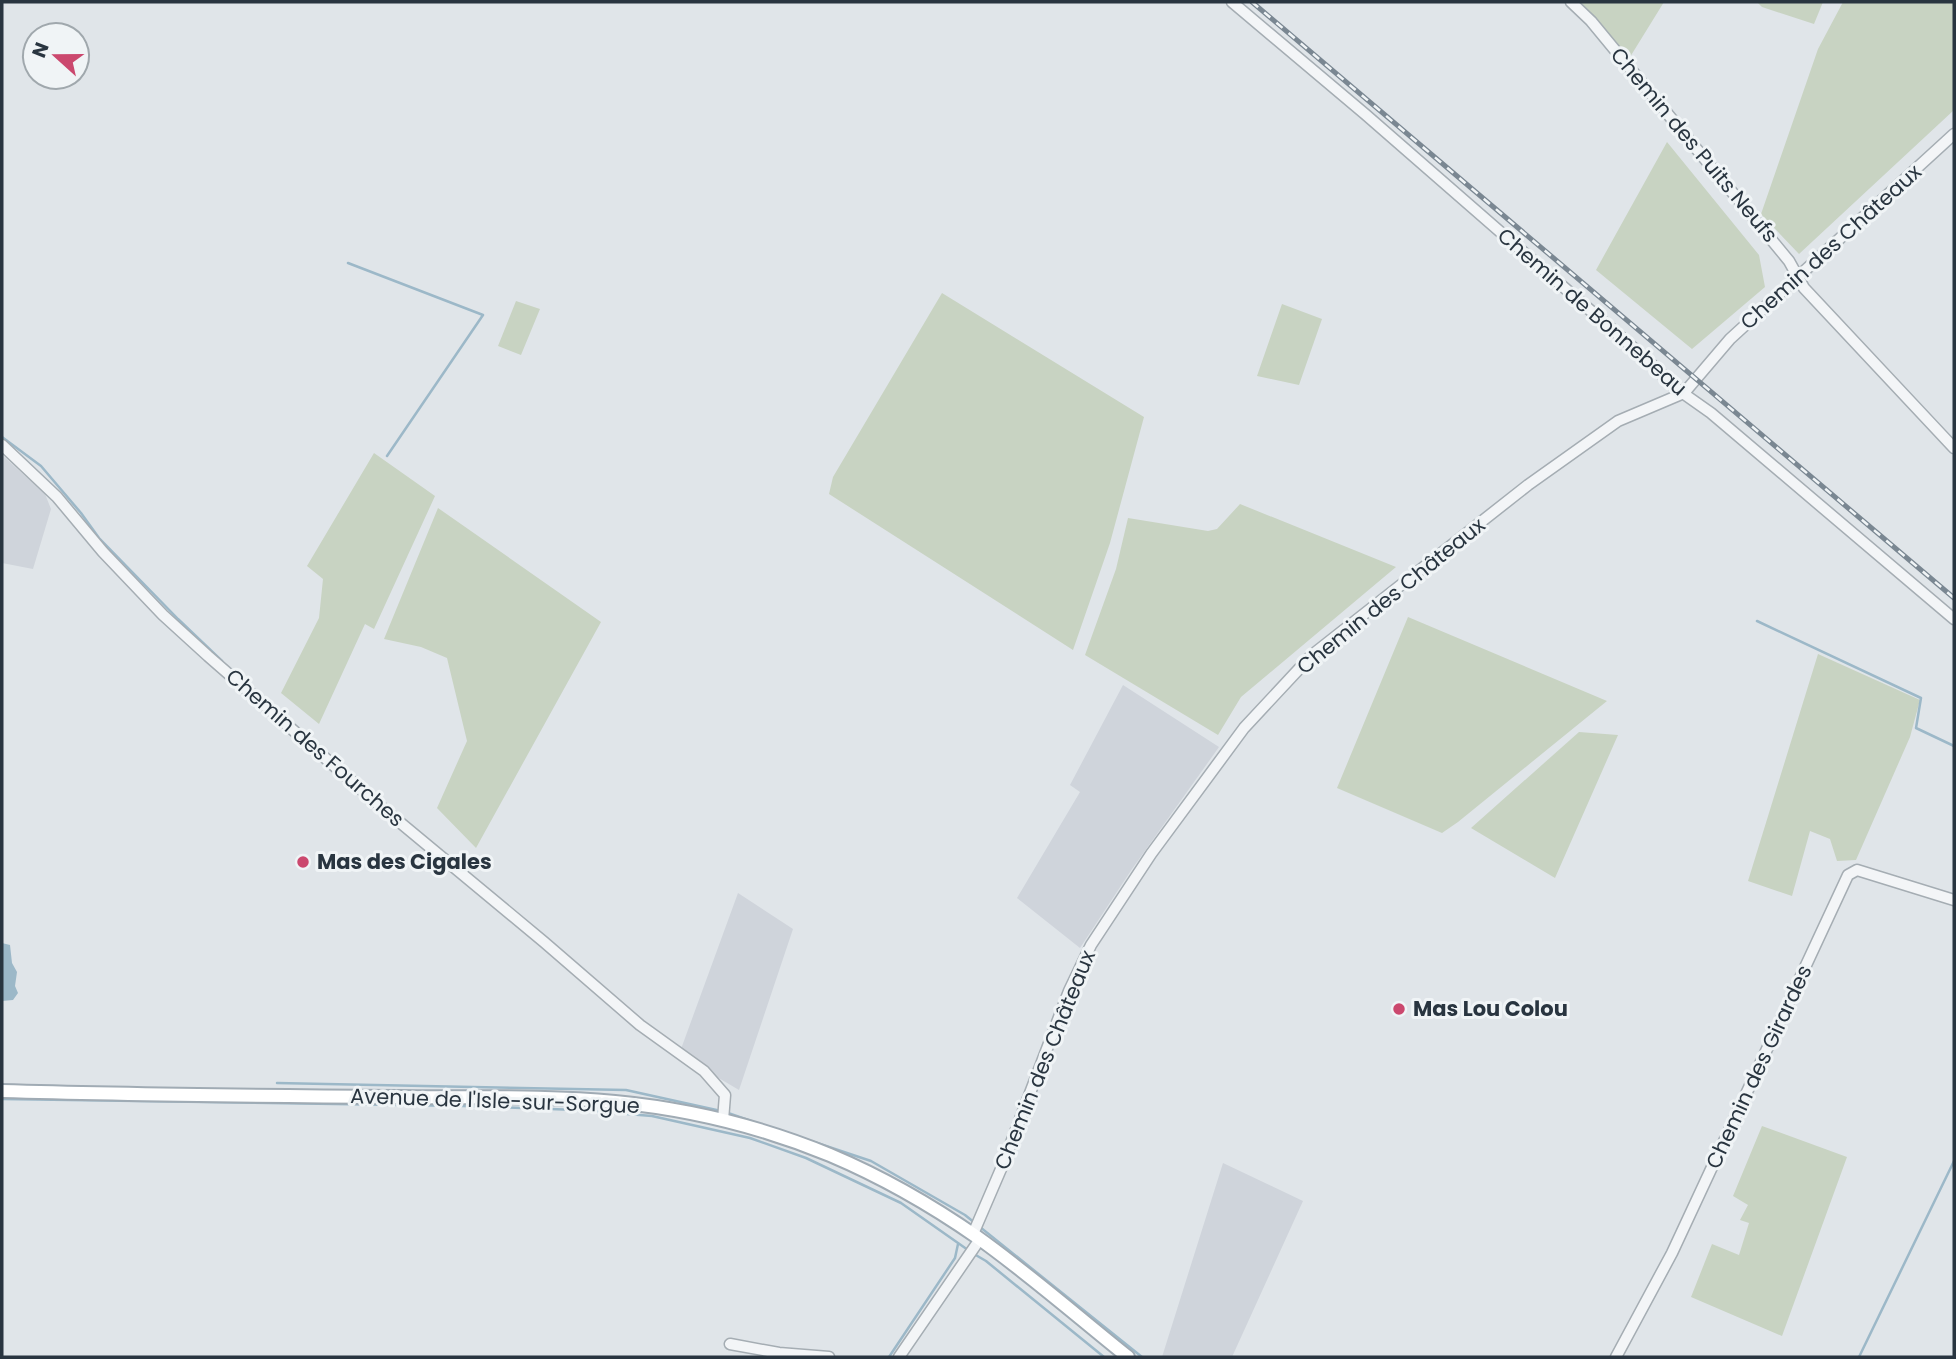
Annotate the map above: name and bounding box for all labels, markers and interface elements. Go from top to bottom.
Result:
north arrow [21,21,91,91]
text: N [25,39,56,62]
street label: Chemin des Puits Neufs [1604,41,1785,248]
street label: Chemin des Châteaux [1734,157,1928,336]
street label: Chemin de Bonnebeau [1491,221,1693,402]
street label: Chemin des Châteaux [1290,511,1491,681]
street label: Chemin des Fourches [220,662,411,833]
place label: Mas des Cigales [317,847,492,876]
marker: Mas des Cigales [295,854,311,870]
street label: Chemin des Châteaux [987,946,1102,1174]
street label: Chemin des Girardes [1699,960,1819,1173]
place label: Mas Lou Colou [1413,994,1568,1023]
marker: Mas Lou Colou [1391,1001,1407,1017]
street label: Avenue de l'Isle-sur-Sorgue [350,1081,640,1120]

